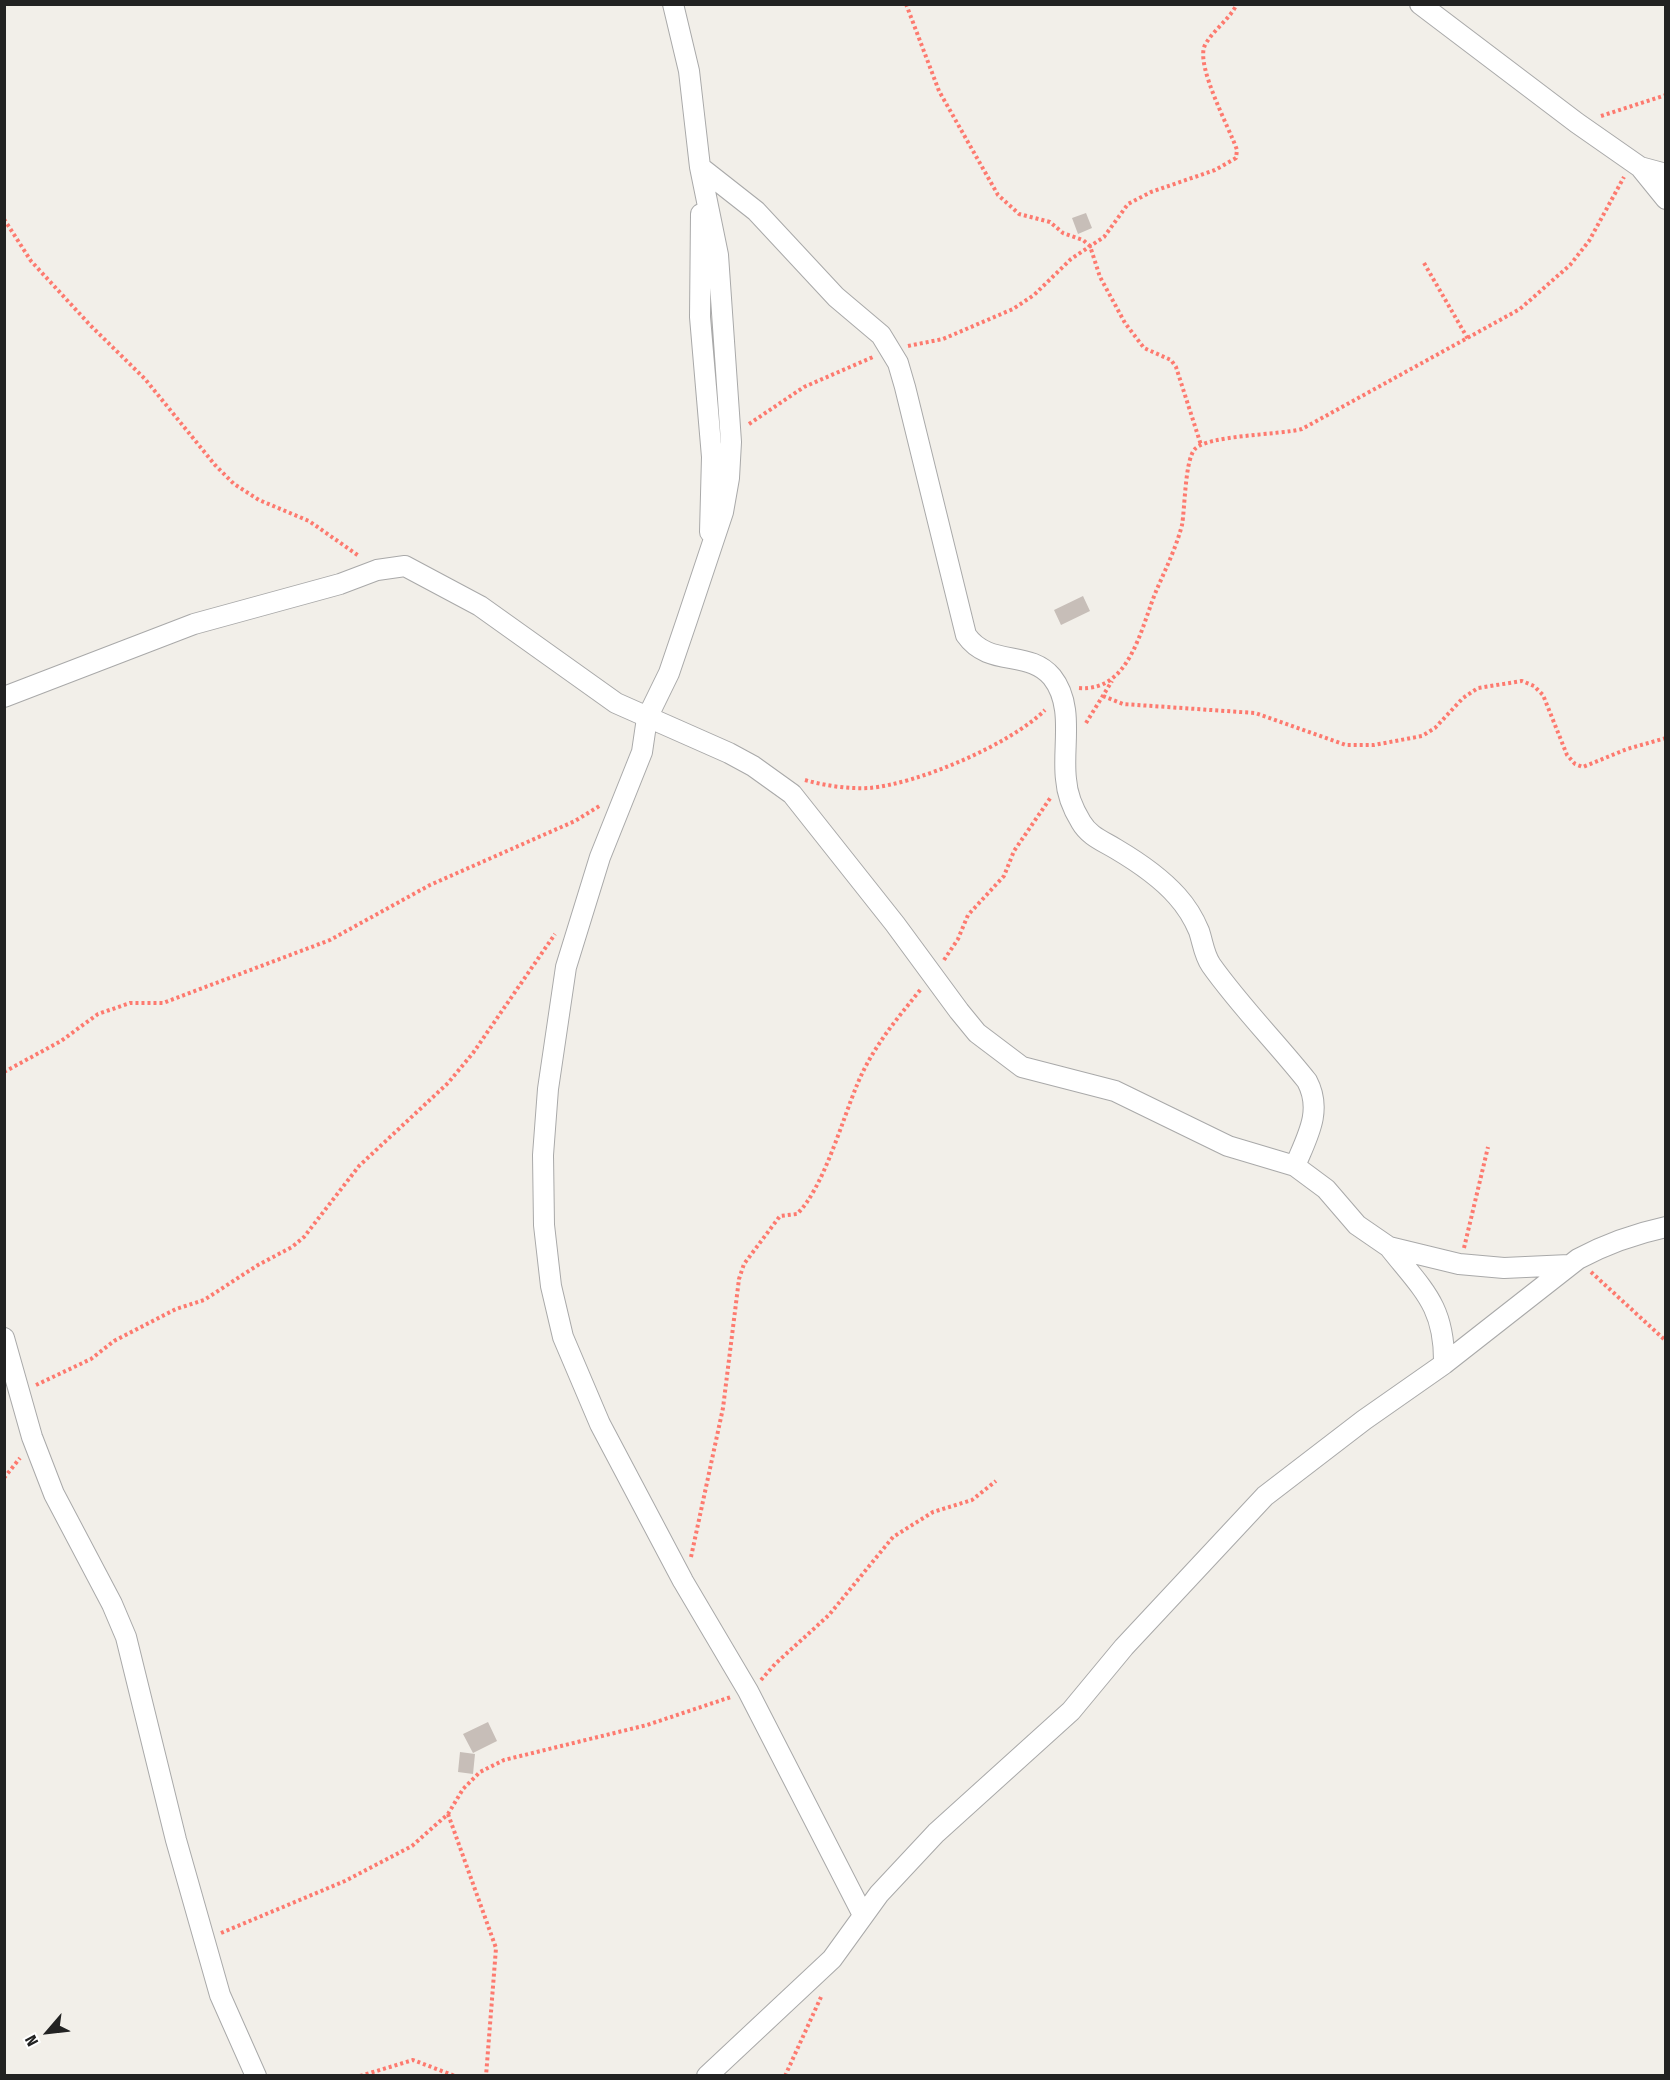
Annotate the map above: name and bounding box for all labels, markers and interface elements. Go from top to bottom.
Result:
north arrow [18,2002,78,2062]
text: N [21,2032,42,2049]

